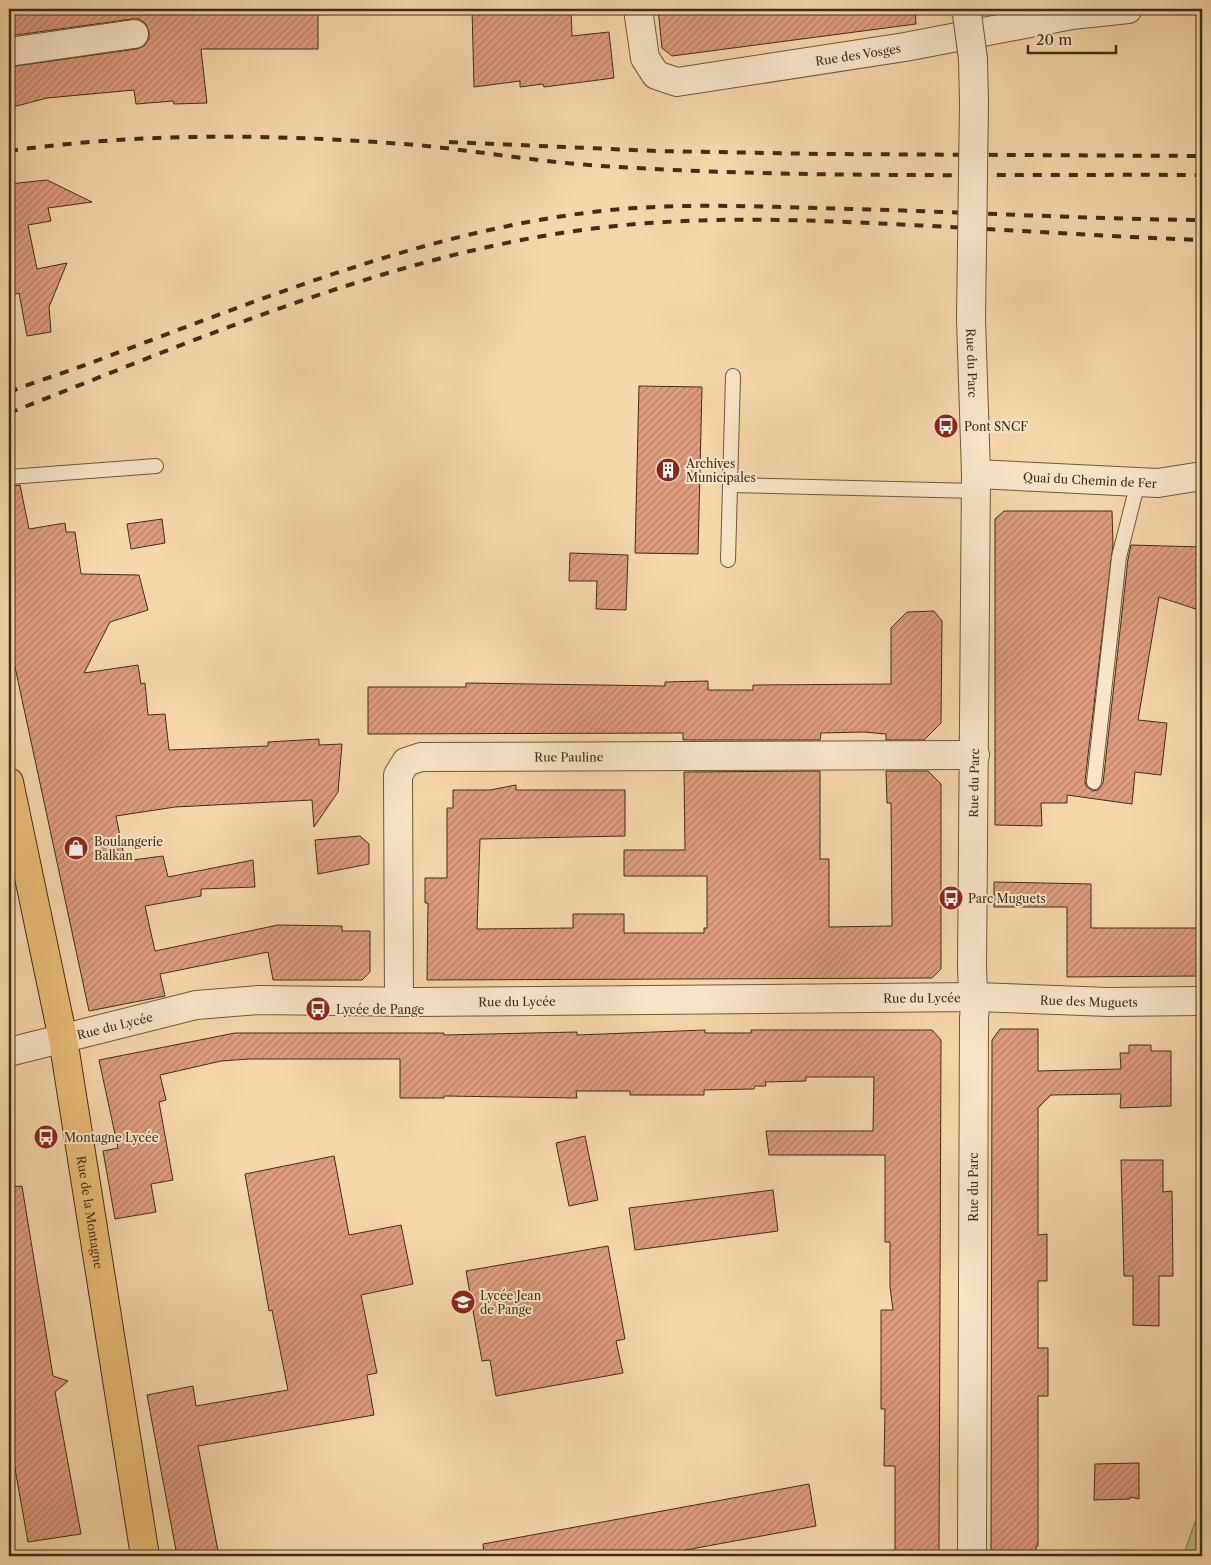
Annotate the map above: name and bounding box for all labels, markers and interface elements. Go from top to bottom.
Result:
scale bar [1028,22,1116,54]
text: 20 m [1036,30,1072,49]
street label: Rue des Vosges [814,40,902,68]
street label: Rue du Parc [964,328,981,398]
bus stop icon: Pont SNCF [933,413,959,439]
place label: Pont SNCF [964,419,1028,434]
place label: Archives Municipales [685,456,756,485]
building icon: Archives Municipales [655,457,681,483]
street label: Quai du Chemin de Fer [1023,469,1157,490]
street label: Rue du Parc [966,748,982,818]
street label: Rue Pauline [534,749,604,764]
place label: Boulangerie Balkan [94,834,163,863]
shop icon: Boulangerie Balkan [63,835,89,861]
bus stop icon: Parc Muguets [938,885,964,911]
place label: Parc Muguets [968,891,1046,906]
street label: Rue du Lycée [883,990,961,1005]
street label: Rue des Muguets [1040,992,1138,1010]
street label: Rue du Lycée [478,993,556,1009]
bus stop icon: Lycée de Pange [305,996,331,1022]
place label: Lycée de Pange [336,1002,425,1017]
street label: Rue du Lycée [75,1009,154,1042]
bus stop icon: Montagne Lycée [33,1124,59,1150]
place label: Montagne Lycée [64,1130,159,1145]
street label: Rue du Parc [966,1152,981,1222]
street label: Rue de la Montagne [74,1155,107,1270]
place label: Lycée Jean de Pange [480,1288,542,1317]
school or university icon: Lycée Jean de Pange [450,1289,476,1315]

